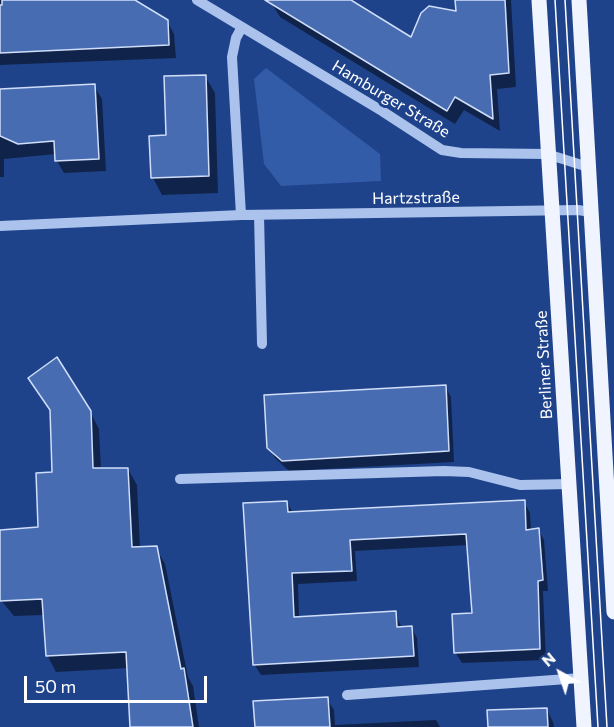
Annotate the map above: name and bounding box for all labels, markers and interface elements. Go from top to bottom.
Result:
street label: Hamburger Straße [329,56,453,142]
street label: Hartzstraße [372,188,460,208]
street label: Berliner Straße [532,310,556,420]
north arrow [530,643,590,703]
text: N [537,648,559,670]
scale bar [27,664,210,702]
text: 50 m [35,675,76,697]

